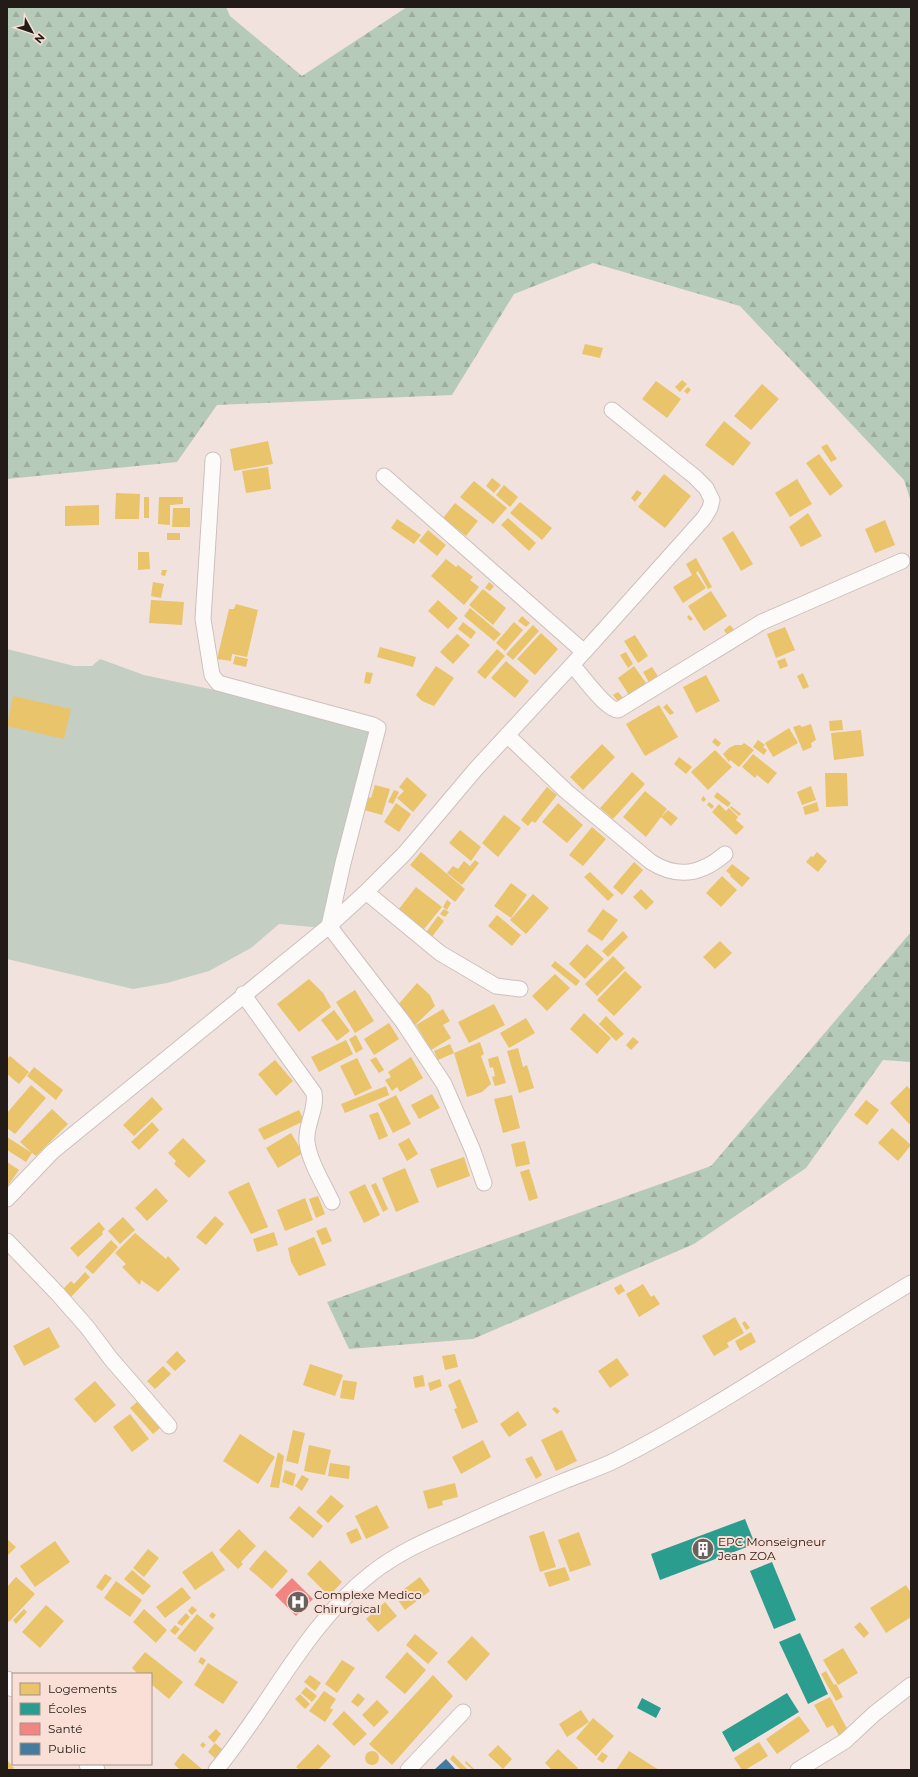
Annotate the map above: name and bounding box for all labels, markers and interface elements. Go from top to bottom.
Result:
north arrow [12,12,52,52]
text: N [31,31,48,46]
place label: EPC Monseigneur Jean ZOA [717,1534,826,1563]
building icon: EPC Monseigneur Jean ZOA [690,1536,716,1562]
place label: Complexe Medico Chirurgical [314,1587,422,1616]
hospital icon: Complexe Medico Chirurgical [285,1589,311,1615]
legend [12,1673,152,1765]
text: Logements [48,1681,117,1696]
text: Écoles [48,1701,87,1716]
text: Santé [48,1721,82,1736]
text: Public [48,1741,86,1756]

